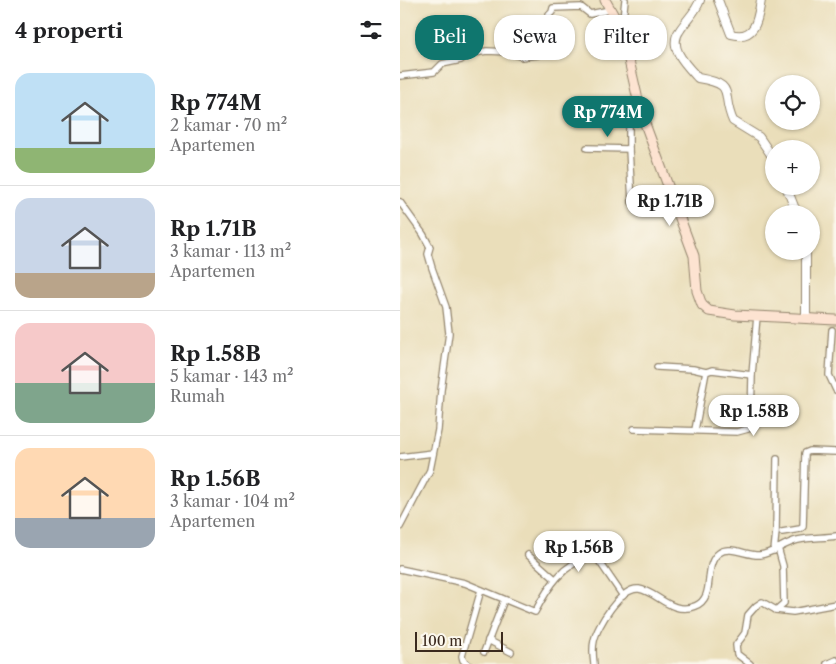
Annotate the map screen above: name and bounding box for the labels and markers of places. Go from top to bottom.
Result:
pin: Rp 774M [562,96,654,138]
pin: Rp 1.71B [618,184,722,227]
pin: Rp 1.58B [702,394,806,437]
pin: Rp 1.56B [527,530,631,573]

